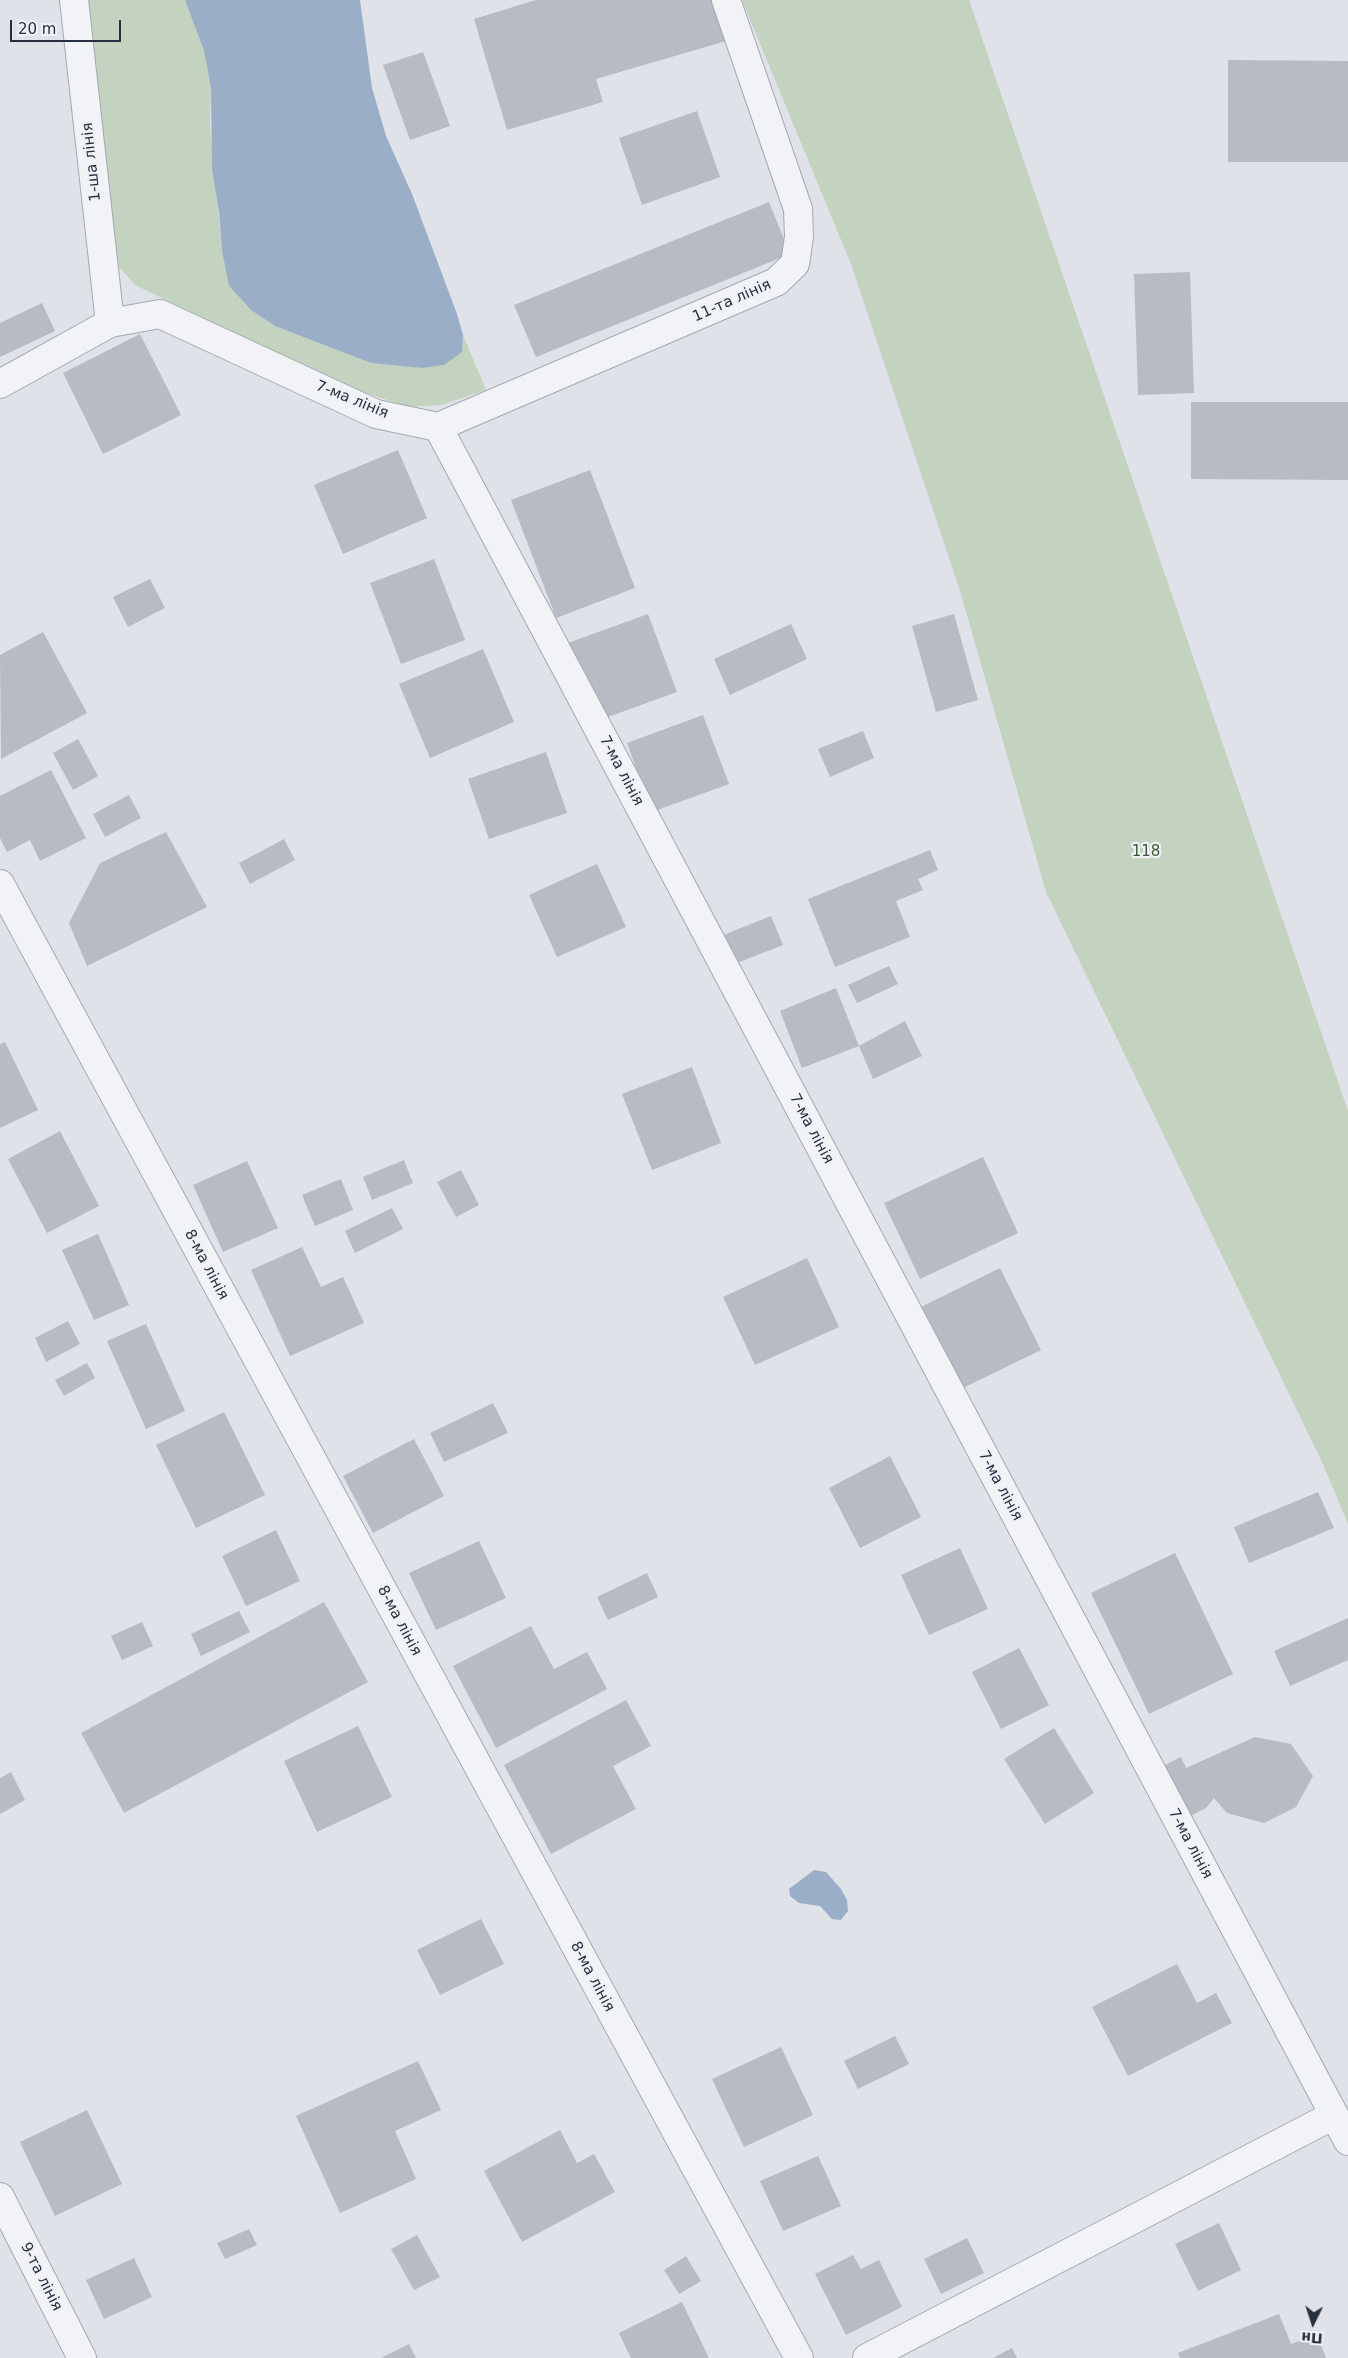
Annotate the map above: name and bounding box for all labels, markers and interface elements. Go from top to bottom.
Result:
scale bar [12,10,124,42]
text: 20 m [18,20,56,38]
street label: 1-ша лінія [79,122,105,202]
street label: 11-та лінія [690,276,774,326]
street label: 7-ма лінія [313,377,391,423]
street label: 7-ма лінія [595,733,647,809]
park label: 118 [1132,843,1160,861]
street label: 7-ма лінія [785,1091,837,1167]
street label: 8-ма лінія [180,1227,232,1303]
street label: 7-ма лінія [974,1448,1026,1524]
street label: 8-ма лінія [373,1583,425,1659]
street label: 7-ма лінія [1164,1806,1216,1882]
street label: 8-ма лінія [566,1939,618,2015]
street label: 9-та лінія [16,2240,66,2314]
north arrow [1288,2298,1338,2348]
text: Пн [1301,2329,1323,2347]

